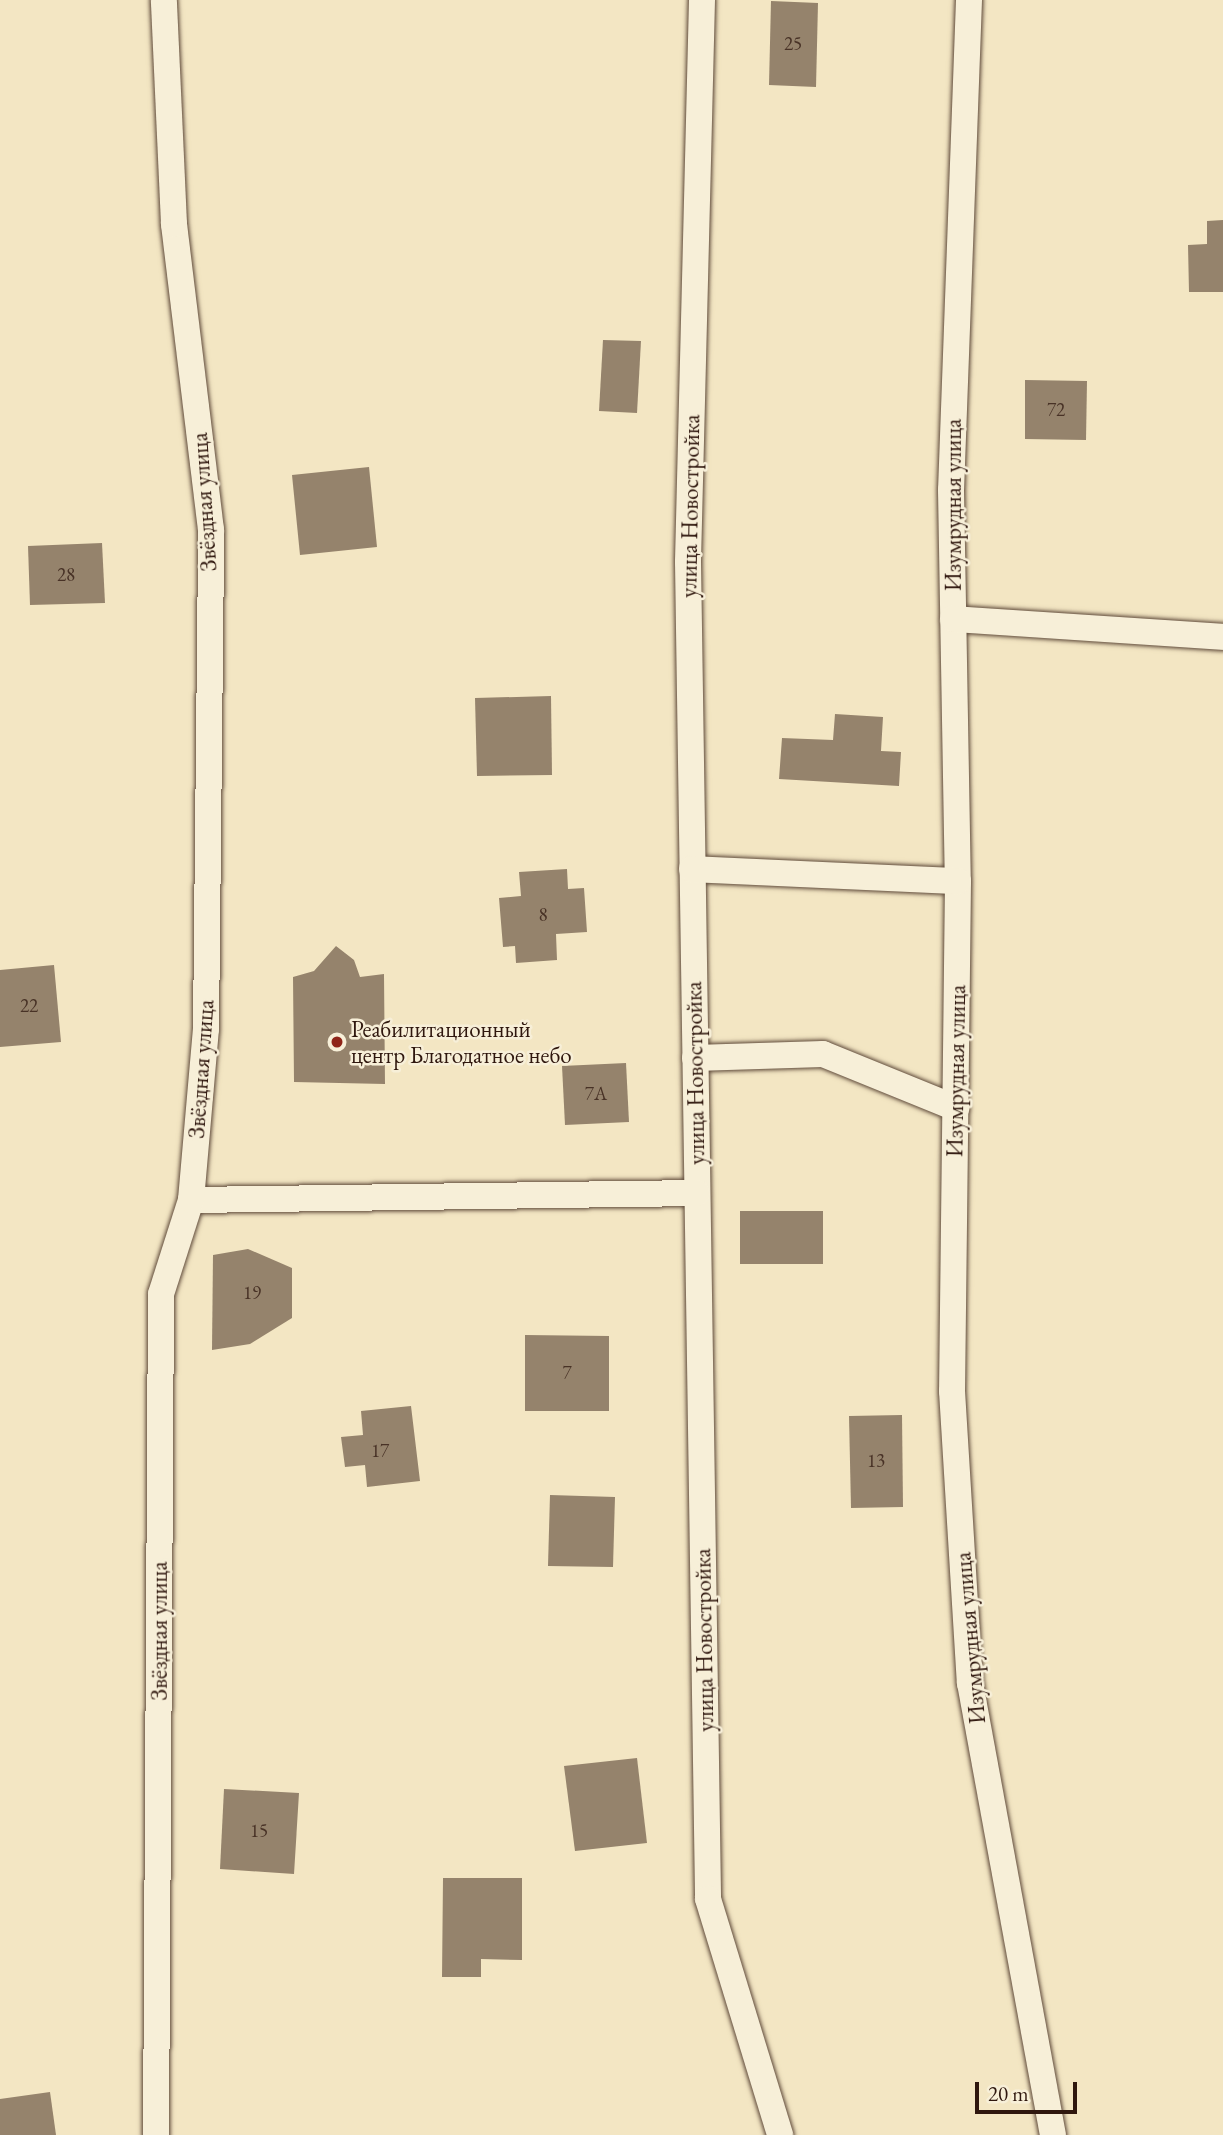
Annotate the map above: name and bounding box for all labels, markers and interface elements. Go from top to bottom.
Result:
house number: 25 [784,33,802,55]
house number: 72 [1047,399,1065,421]
street label: улица Новостройка [675,414,705,598]
street label: Изумрудная улица [939,419,967,591]
street label: Звёздная улица [185,432,223,572]
house number: 28 [57,564,75,586]
house number: 8 [538,904,548,926]
street label: улица Новостройка [680,981,710,1165]
street label: Изумрудная улица [941,985,971,1157]
house number: 22 [20,995,38,1017]
street label: Звёздная улица [182,999,220,1139]
place label: Реабилитационный центр Благодатное небо [351,1015,572,1069]
marker: Реабилитационный центр Благодатное небо [329,1034,345,1050]
house number: 7А [585,1083,607,1105]
house number: 19 [243,1282,261,1304]
house number: 7 [562,1362,572,1384]
house number: 17 [371,1440,389,1462]
house number: 13 [867,1450,885,1472]
street label: улица Новостройка [689,1548,719,1732]
street label: Изумрудная улица [949,1551,991,1725]
street label: Звёздная улица [145,1561,173,1701]
house number: 15 [250,1820,268,1842]
scale bar [978,2068,1080,2112]
text: 20 m [988,2080,1029,2107]

